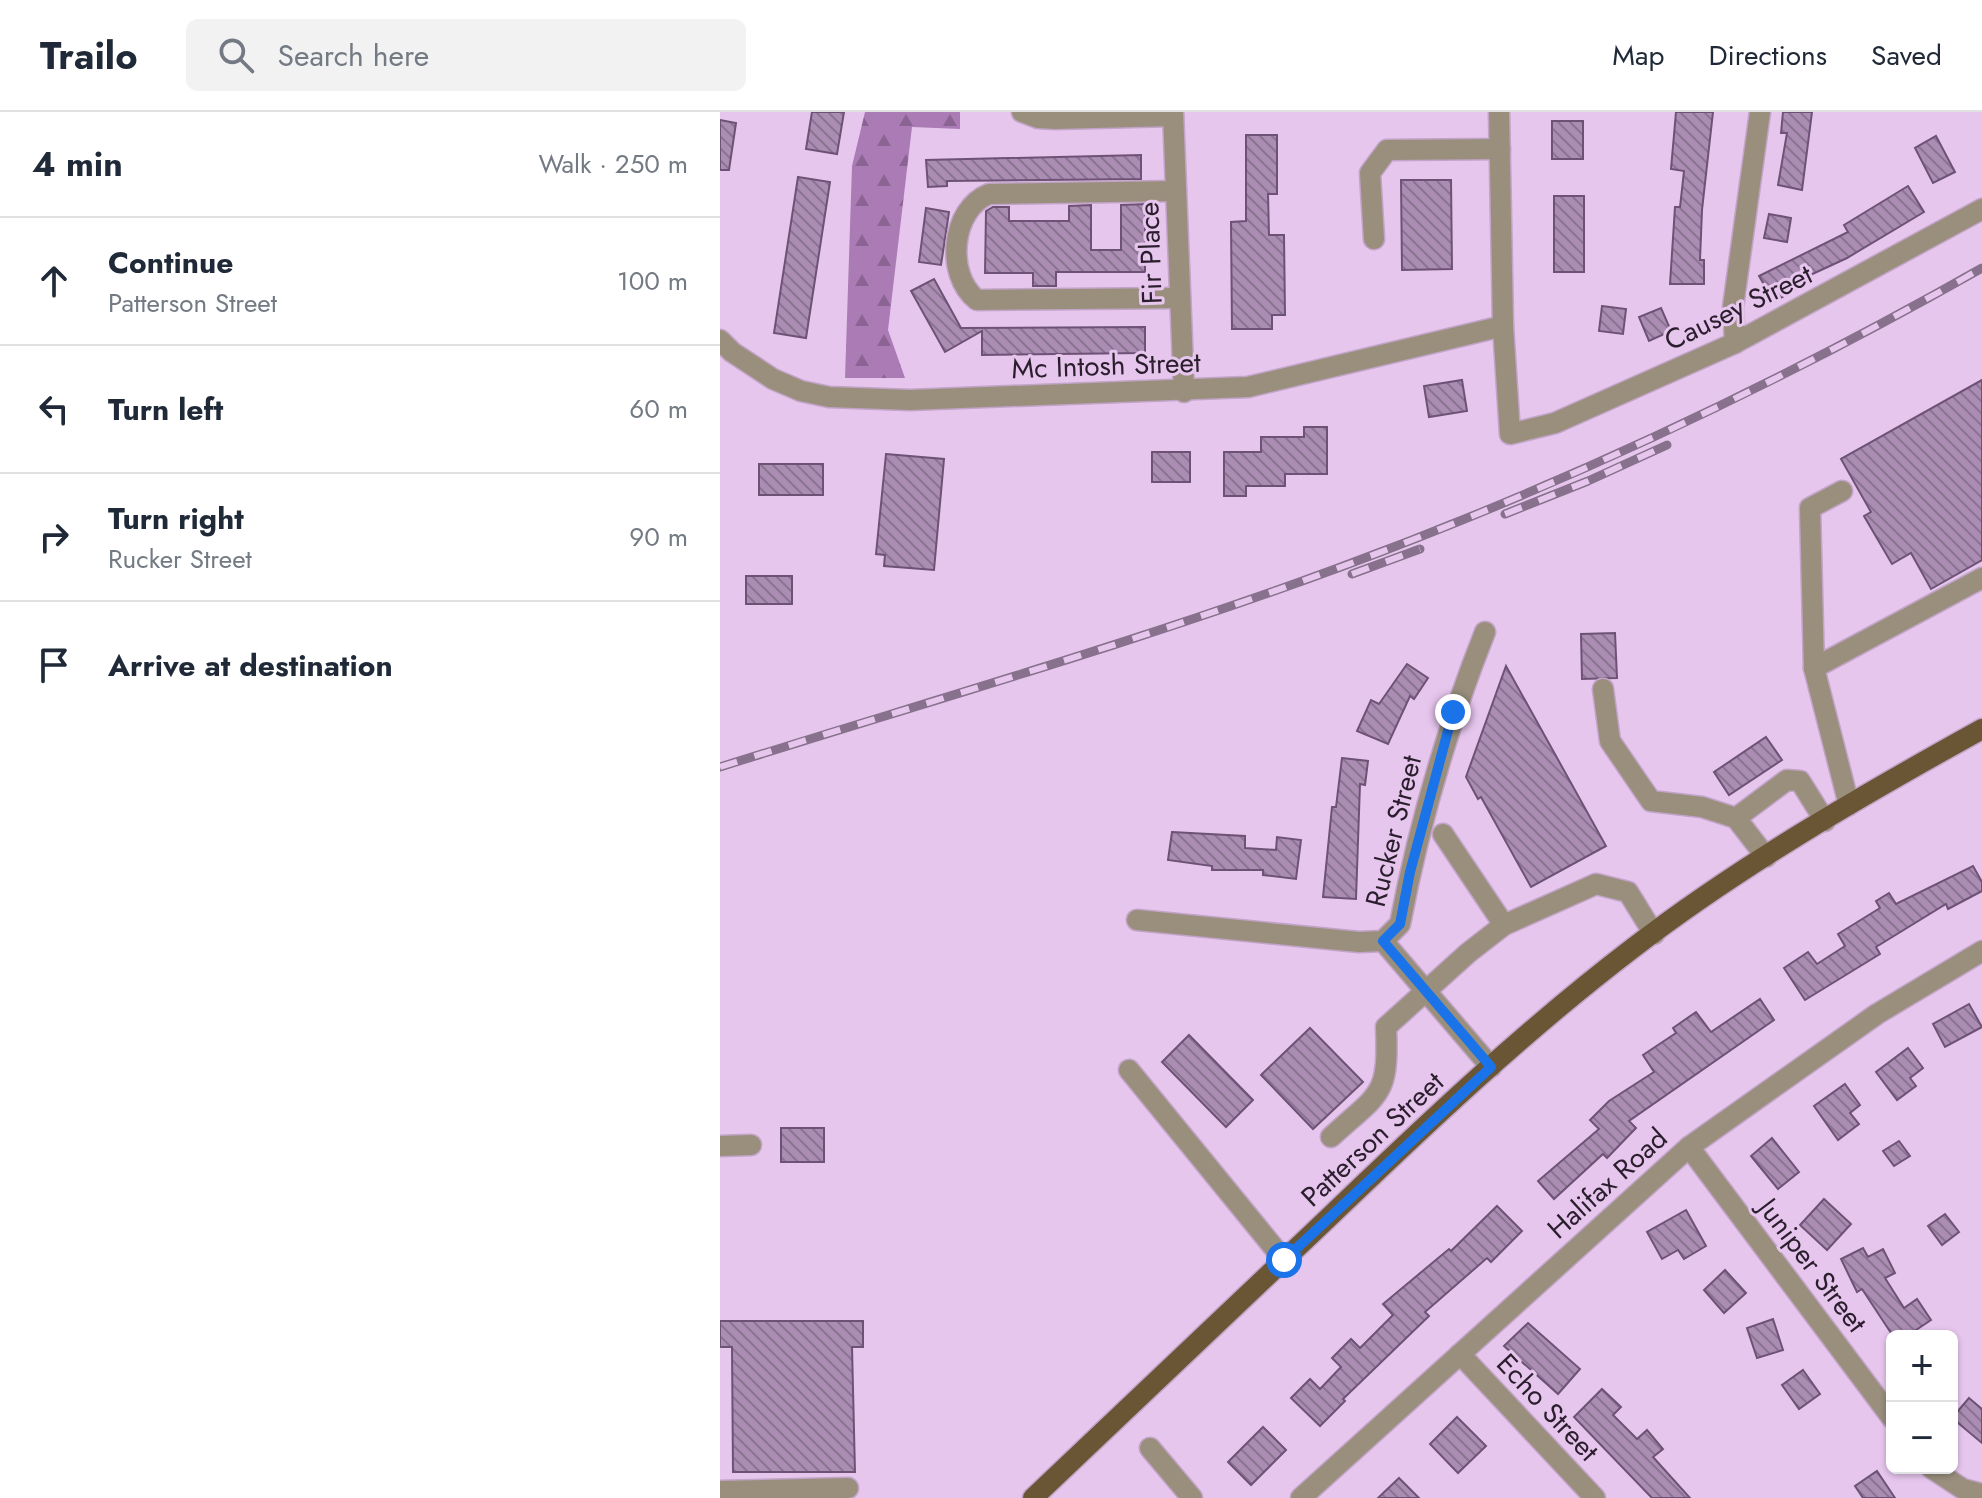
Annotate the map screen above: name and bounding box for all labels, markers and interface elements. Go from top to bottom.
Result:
search box [186,19,746,91]
text: Trailo [40,28,138,83]
icon: search [214,33,258,77]
text: Search here [278,34,429,77]
text: Map [1612,35,1664,76]
text: Directions [1708,35,1827,76]
text: Saved [1871,35,1942,76]
text: 4 min [32,140,123,189]
text: Walk · 250 m [538,145,688,183]
street label: Fir Place [1128,201,1173,305]
text: Continue [108,241,234,284]
street label: Causey Street [1657,254,1819,361]
icon: ahead [32,259,76,303]
text: 100 m [617,262,688,300]
text: Patterson Street [108,284,277,322]
street label: Mc Intosh Street [1011,342,1202,389]
icon: left [32,387,76,431]
text: Turn left [108,388,223,431]
text: 60 m [629,390,688,428]
text: Turn right [108,497,244,540]
icon: right [32,515,76,559]
text: 90 m [629,518,688,556]
text: Rucker Street [108,540,252,578]
icon: arrive [32,643,76,687]
text: Arrive at destination [108,644,393,687]
route end [1435,694,1471,730]
street label: Rucker Street [1355,751,1432,911]
street label: Patterson Street [1292,1062,1453,1216]
street label: Halifax Road [1538,1118,1677,1249]
street label: Juniper Street [1746,1186,1877,1341]
route start [1266,1242,1302,1278]
map controls [1886,1330,1958,1474]
button: + [1886,1330,1958,1402]
street label: Echo Street [1487,1344,1609,1471]
button: − [1886,1402,1958,1474]

